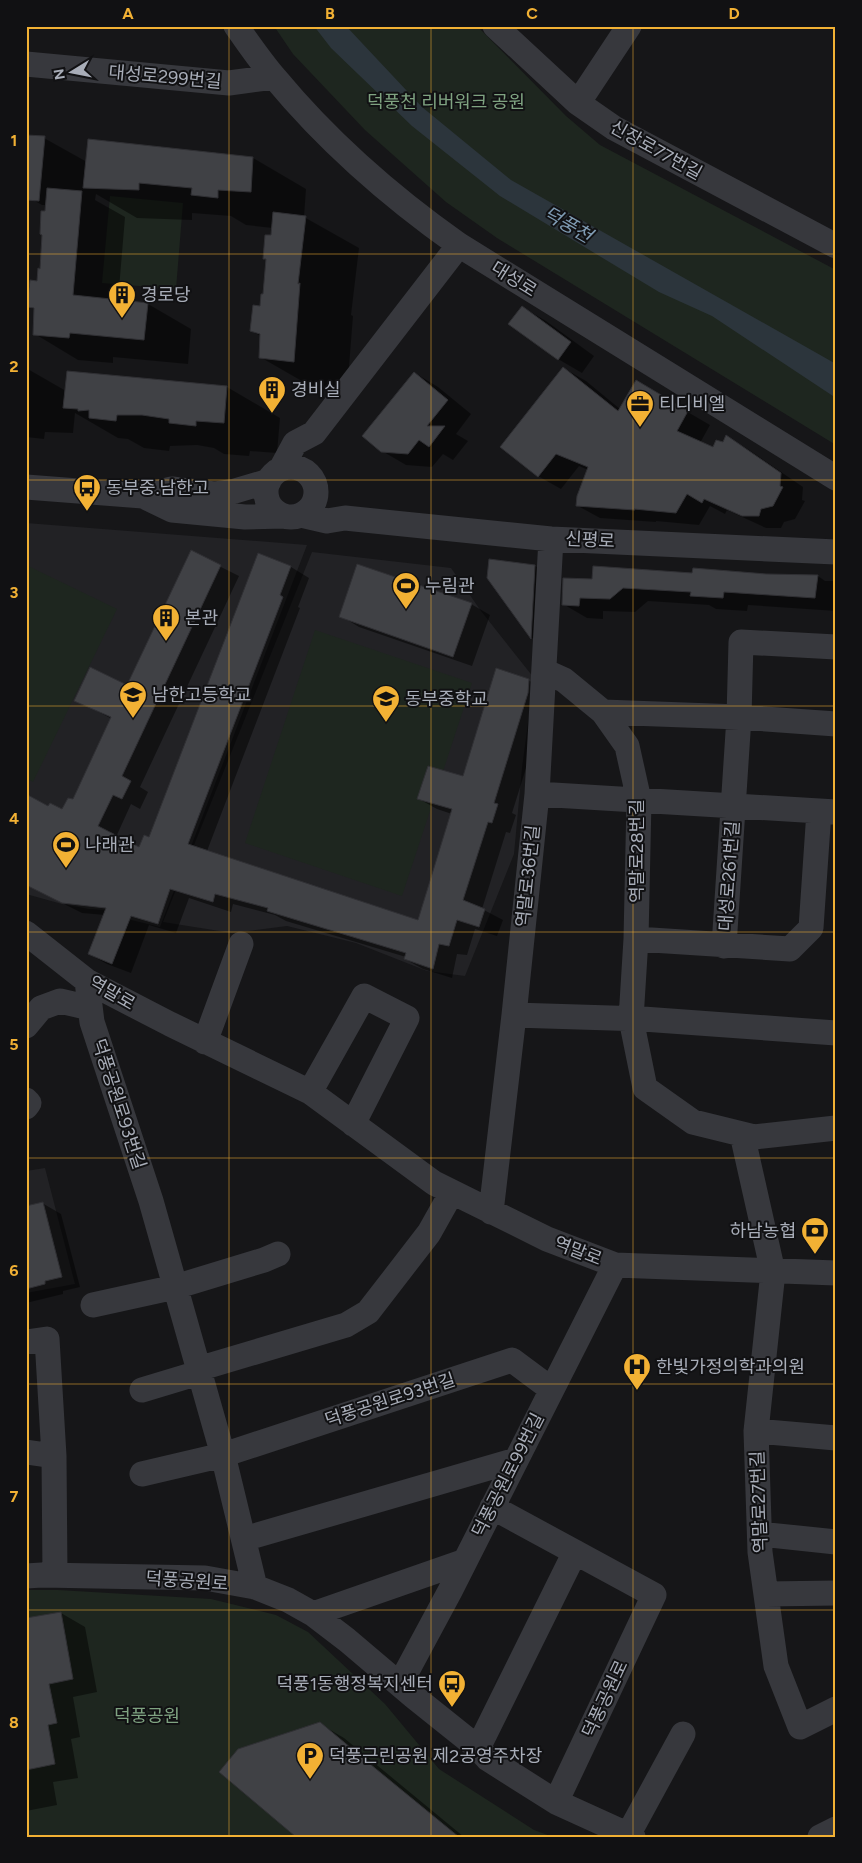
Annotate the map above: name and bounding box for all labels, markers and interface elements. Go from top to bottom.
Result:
text: A [122,4,134,23]
text: B [325,4,335,23]
text: C [526,4,538,23]
text: D [728,4,740,23]
north arrow [48,48,98,98]
street label: 대성로299번길 [108,61,222,93]
text: N [50,67,69,81]
park label: 덕풍천 리버워크 공원 [367,91,525,113]
street label: 신장로77번길 [606,116,706,184]
text: 1 [11,131,17,150]
water label: 덕풍천 [539,201,598,248]
street label: 대성로 [487,257,541,301]
building icon: 경로당 [107,280,137,319]
place label: 경로당 [141,284,191,306]
text: 2 [9,357,19,376]
building icon: 경비실 [257,375,287,414]
place label: 경비실 [291,379,341,401]
office icon: 티디비엘 [625,389,655,428]
place label: 티디비엘 [659,393,725,415]
bus stop icon: 동부중.남한고 [72,473,102,512]
place label: 동부중.남한고 [106,477,209,499]
street label: 신평로 [565,528,615,552]
sports icon: 누림관 [391,571,421,610]
place label: 누림관 [425,575,475,597]
text: 3 [10,583,19,602]
building icon: 본관 [151,603,181,642]
place label: 본관 [185,607,219,629]
school or university icon: 남한고등학교 [118,680,148,719]
place label: 남한고등학교 [152,684,251,706]
school or university icon: 동부중학교 [371,684,401,723]
place label: 동부중학교 [405,688,488,710]
street label: 역말로28번길 [626,799,648,903]
text: 4 [9,809,19,828]
street label: 대성로261번길 [714,820,744,932]
street label: 역말로36번길 [512,824,544,928]
sports icon: 나래관 [51,830,81,869]
place label: 나래관 [85,834,135,856]
street label: 역말로 [85,971,139,1015]
text: 5 [9,1035,19,1054]
street label: 덕풍공원로93번길 [88,1036,150,1172]
bank icon: 하남농협 [800,1216,830,1255]
place label: 하남농협 [730,1220,796,1242]
street label: 역말로 [551,1232,605,1270]
text: 6 [9,1261,19,1280]
hospital icon: 한빛가정의학과의원 [622,1352,652,1391]
place label: 한빛가정의학과의원 [656,1356,805,1378]
street label: 덕풍공원로93번길 [322,1369,458,1431]
street label: 덕풍공원로99번길 [467,1409,549,1541]
street label: 역말로27번길 [746,1450,772,1554]
text: 7 [10,1487,19,1506]
street label: 덕풍공원로 [145,1567,229,1595]
street label: 덕풍공원로 [578,1657,632,1741]
bus stop icon: 덕풍1동행정복지센터 [437,1669,467,1708]
place label: 덕풍1동행정복지센터 [277,1673,433,1695]
park label: 덕풍공원 [114,1705,180,1727]
text: 8 [9,1713,19,1732]
parking icon: 덕풍근린공원 제2공영주차장 [295,1741,325,1780]
place label: 덕풍근린공원 제2공영주차장 [329,1745,542,1767]

